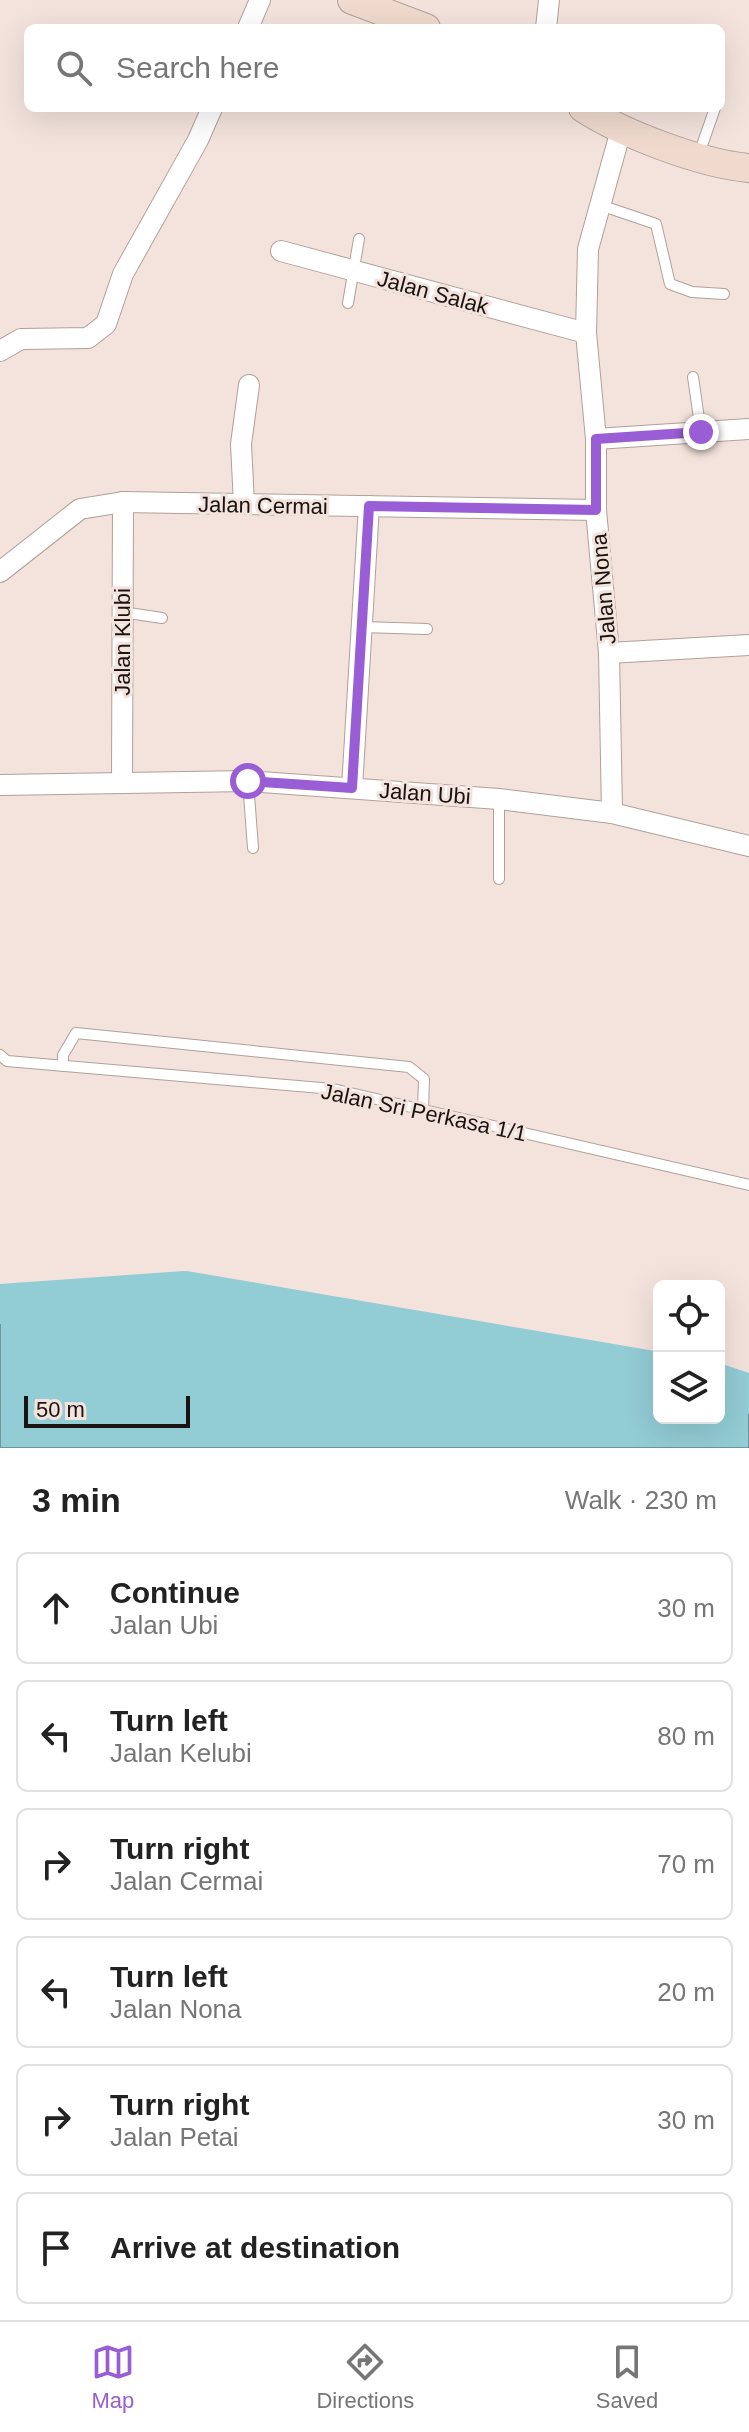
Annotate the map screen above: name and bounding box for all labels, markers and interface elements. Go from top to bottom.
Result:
search box [24,24,725,112]
icon: search [52,46,96,90]
text: Search here [116,51,279,84]
street label: Jalan Salak [375,266,492,320]
route end [683,414,719,450]
street label: Jalan Cermai [198,492,328,519]
street label: Jalan Nona [586,532,621,645]
street label: Jalan Klubi [110,588,135,696]
route start [230,763,266,799]
street label: Jalan Ubi [378,778,472,809]
street label: Jalan Sri Perkasa 1/1 [319,1079,529,1146]
map controls [653,1280,725,1424]
button: locate [653,1280,725,1352]
button: layers [653,1352,725,1424]
scale bar [24,1392,190,1428]
text: 50 m [36,1397,85,1422]
text: 3 min [32,1481,121,1519]
text: Walk · 230 m [565,1485,717,1515]
text: Continue [110,1576,240,1609]
icon: ahead [34,1586,78,1630]
text: 30 m [657,1593,715,1623]
text: Jalan Ubi [110,1610,218,1640]
text: Turn left [110,1704,228,1737]
icon: left [34,1714,78,1758]
text: 80 m [657,1721,715,1751]
text: Jalan Kelubi [110,1738,252,1768]
text: Turn right [110,1832,249,1865]
icon: right [34,1842,78,1886]
text: 70 m [657,1849,715,1879]
text: Jalan Cermai [110,1866,263,1896]
text: Turn left [110,1960,228,1993]
icon: left [34,1970,78,2014]
text: 20 m [657,1977,715,2007]
text: Jalan Nona [110,1994,242,2024]
text: Turn right [110,2088,249,2121]
icon: right [34,2098,78,2142]
text: 30 m [657,2105,715,2135]
text: Jalan Petai [110,2122,239,2152]
icon: arrive [34,2226,78,2270]
text: Arrive at destination [110,2231,400,2264]
tab: Map [91,2340,135,2414]
tab: Directions [316,2340,414,2414]
tab: Saved [596,2340,658,2414]

